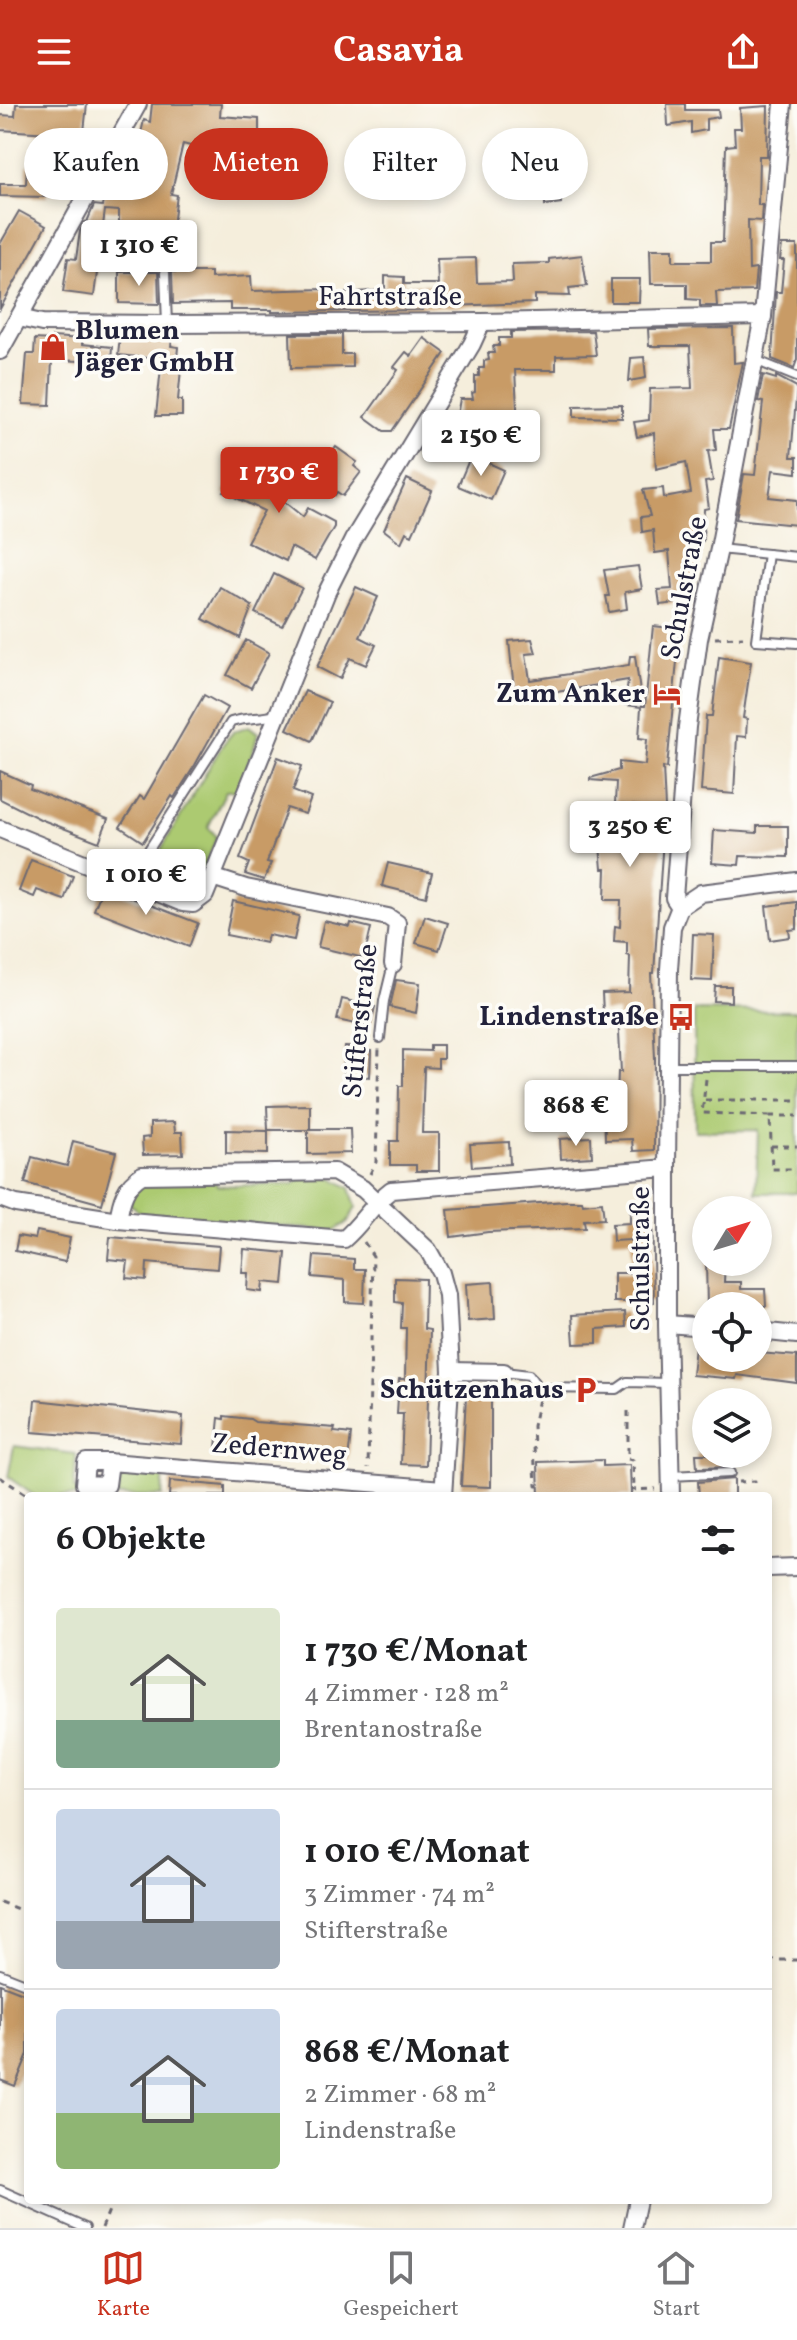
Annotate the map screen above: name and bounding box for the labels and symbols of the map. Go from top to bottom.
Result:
pin: 1 310 € [65,220,213,288]
street label: Fahrtstraße [318,278,462,317]
place label: Blumen Jäger GmbH [74,312,235,383]
shop icon: Blumen Jäger GmbH [38,332,68,362]
pin: 2 150 € [407,410,555,478]
pin: 1 730 € [205,447,353,515]
street label: Schulstraße [652,513,718,663]
place label: Zum Anker [496,675,645,714]
hotel icon: Zum Anker [652,679,682,709]
pin: 3 250 € [556,801,704,869]
pin: 1 010 € [72,849,220,917]
street label: Stifterstraße [333,942,389,1100]
place label: Lindenstraße [479,998,659,1037]
bus stop icon: Lindenstraße [666,1002,696,1032]
pin: 868 € [520,1080,632,1148]
street label: Schulstraße [622,1186,661,1332]
north arrow [692,1196,772,1276]
place label: Schützenhaus [380,1371,564,1410]
parking icon: Schützenhaus [571,1375,601,1405]
street label: Zedernweg [209,1425,349,1475]

